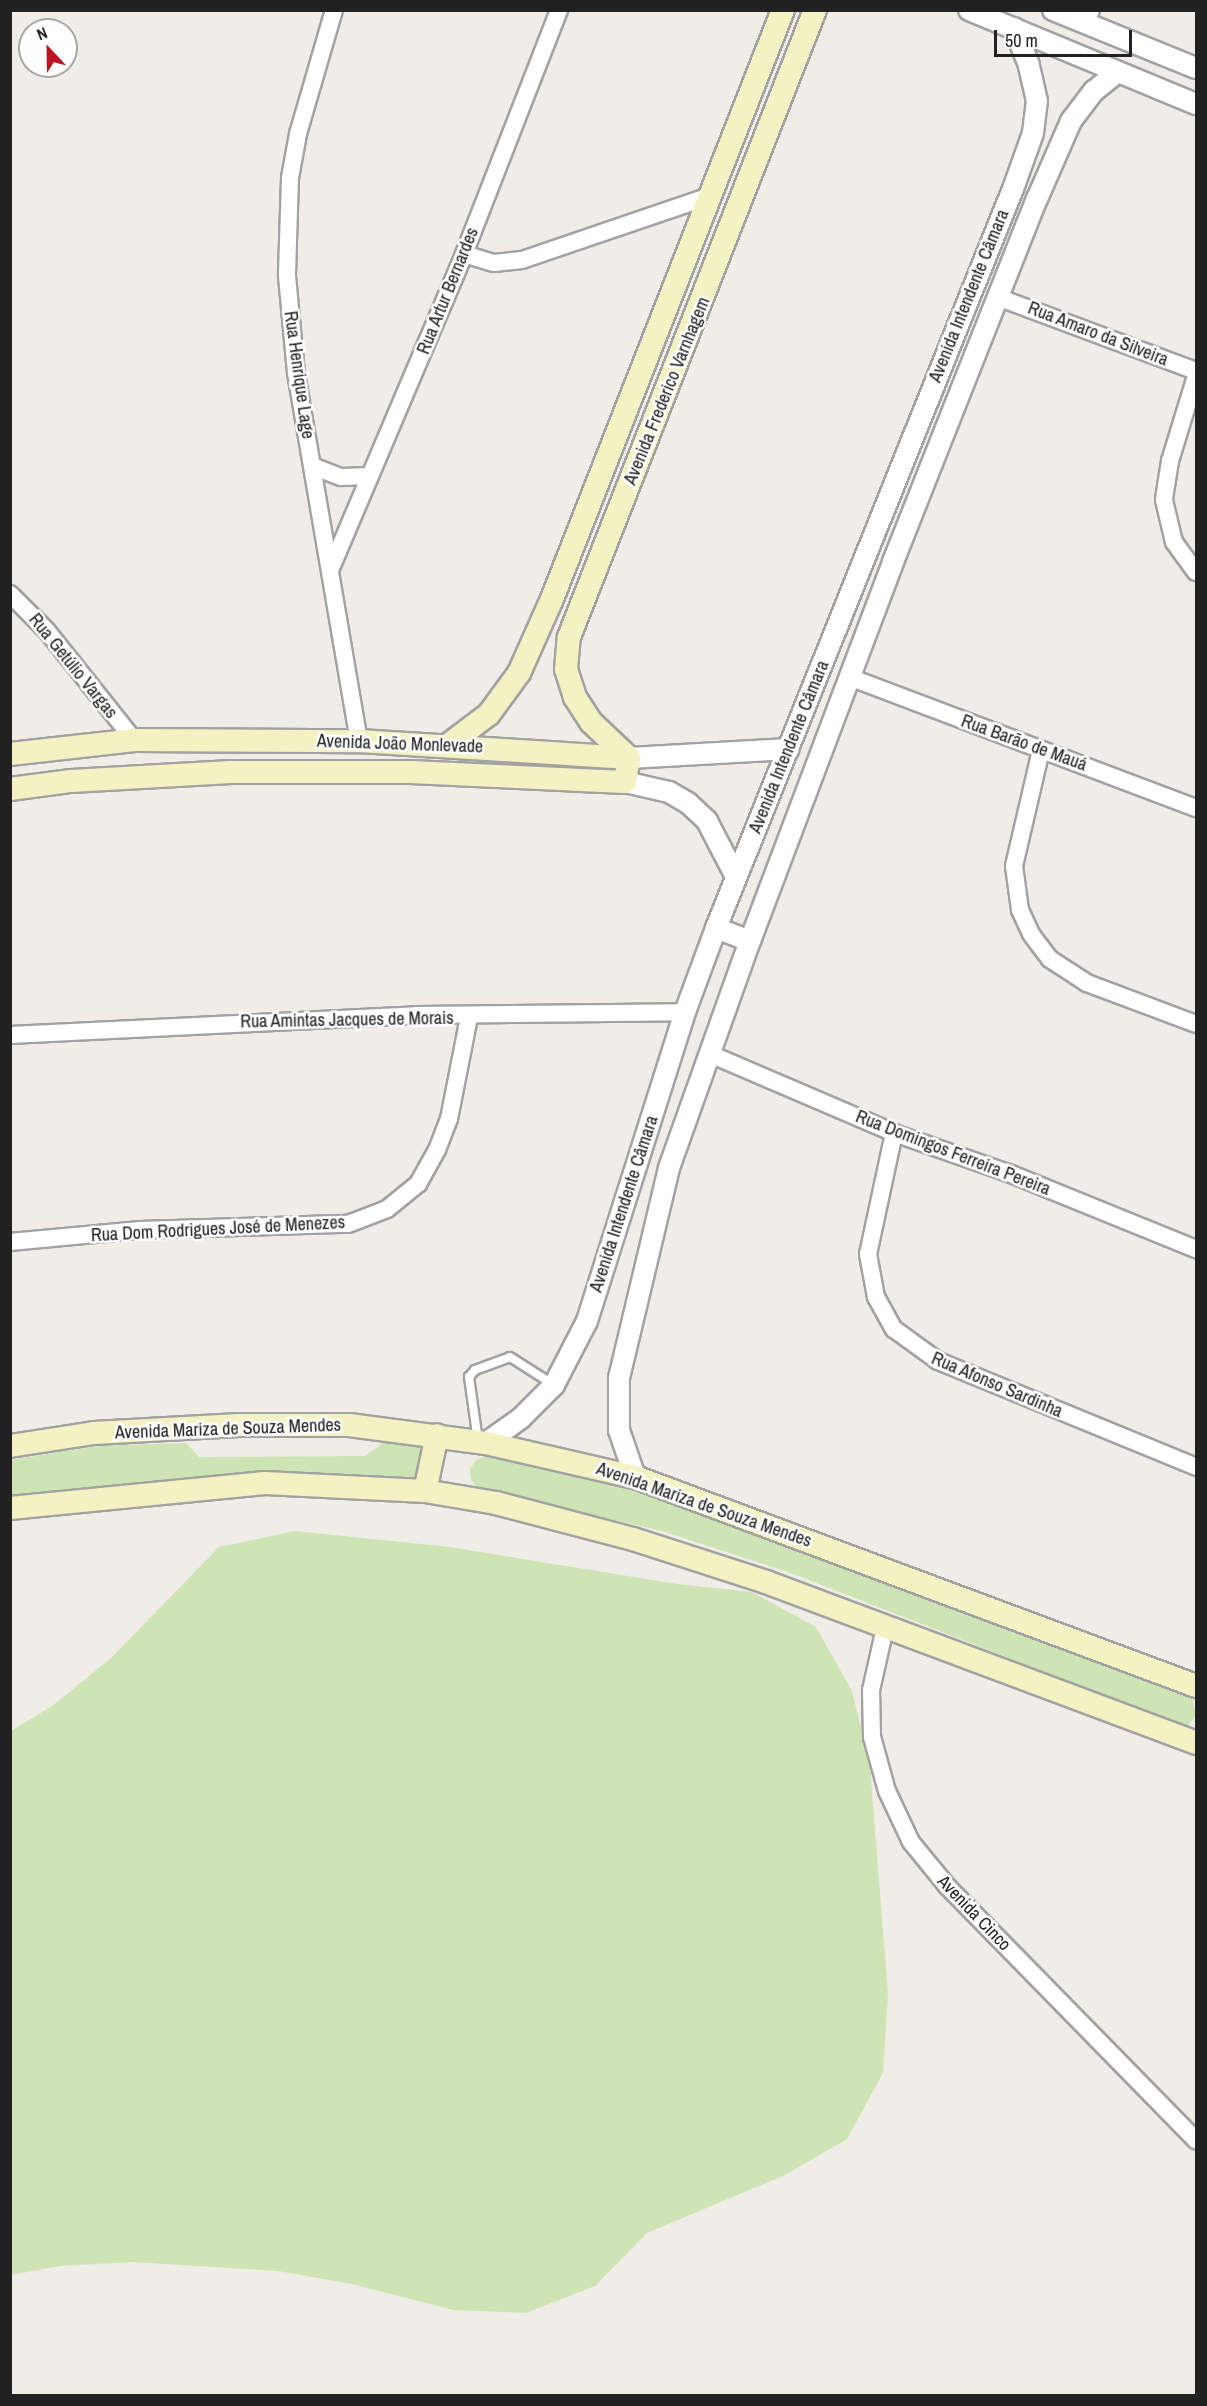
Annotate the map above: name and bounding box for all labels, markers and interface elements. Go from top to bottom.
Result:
north arrow [18,18,78,78]
scale bar [997,18,1135,56]
text: N [33,21,51,45]
text: 50 m [1005,28,1038,53]
street label: Avenida Intendente Câmara [924,206,1014,386]
street label: Rua Artur Bernardes [413,224,483,358]
street label: Avenida Frederico Varnhagem [619,294,715,488]
street label: Rua Amaro da Silveira [1024,297,1172,371]
street label: Rua Henrique Lage [279,310,319,440]
street label: Rua Getúlio Vargas [24,609,122,723]
street label: Avenida Intendente Câmara [744,657,834,837]
street label: Rua Barão de Mauá [958,710,1090,776]
street label: Avenida João Monlevade [317,730,483,758]
street label: Rua Amintas Jacques de Morais [240,1007,454,1033]
street label: Rua Domingos Ferreira Pereira [853,1106,1053,1200]
street label: Avenida Intendente Câmara [585,1113,663,1295]
street label: Rua Dom Rodrigues José de Menezes [90,1212,346,1246]
street label: Rua Afonso Sardinha [928,1347,1066,1423]
street label: Avenida Mariza de Souza Mendes [115,1414,341,1444]
street label: Avenida Mariza de Souza Mendes [594,1458,814,1552]
street label: Avenida Cinco [933,1871,1015,1955]

